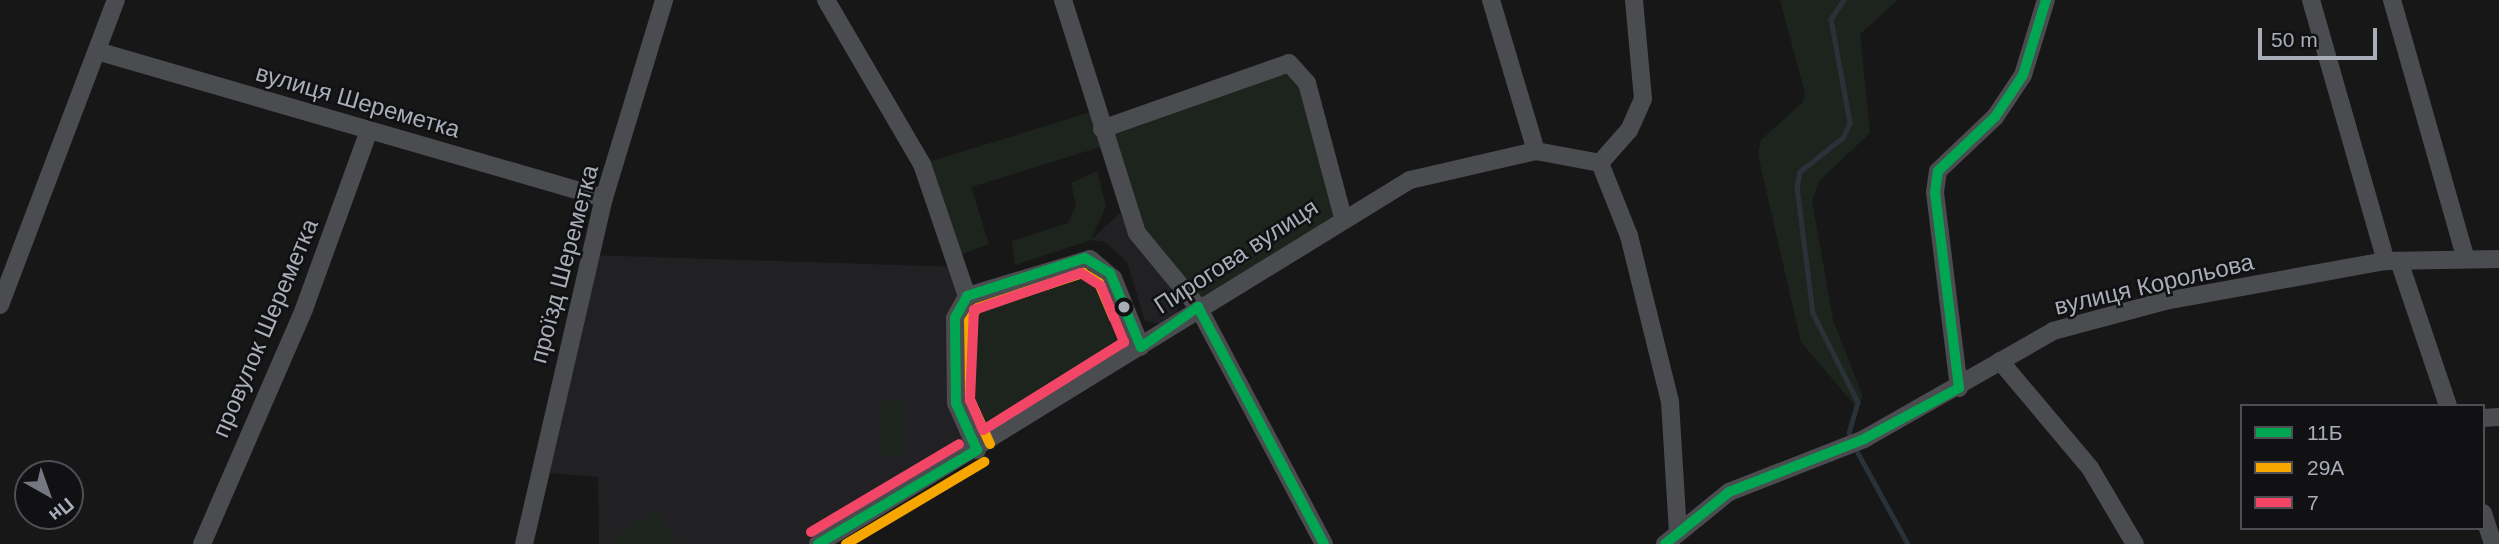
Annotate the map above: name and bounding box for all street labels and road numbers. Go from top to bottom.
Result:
street label: вулиця Шереметка [253,58,463,144]
street label: проїзд Шереметка [524,162,604,366]
street label: Пирогова вулиця [1149,192,1323,320]
street label: провулок Шереметка [206,214,324,442]
street label: вулиця Корольова [2052,247,2256,321]

